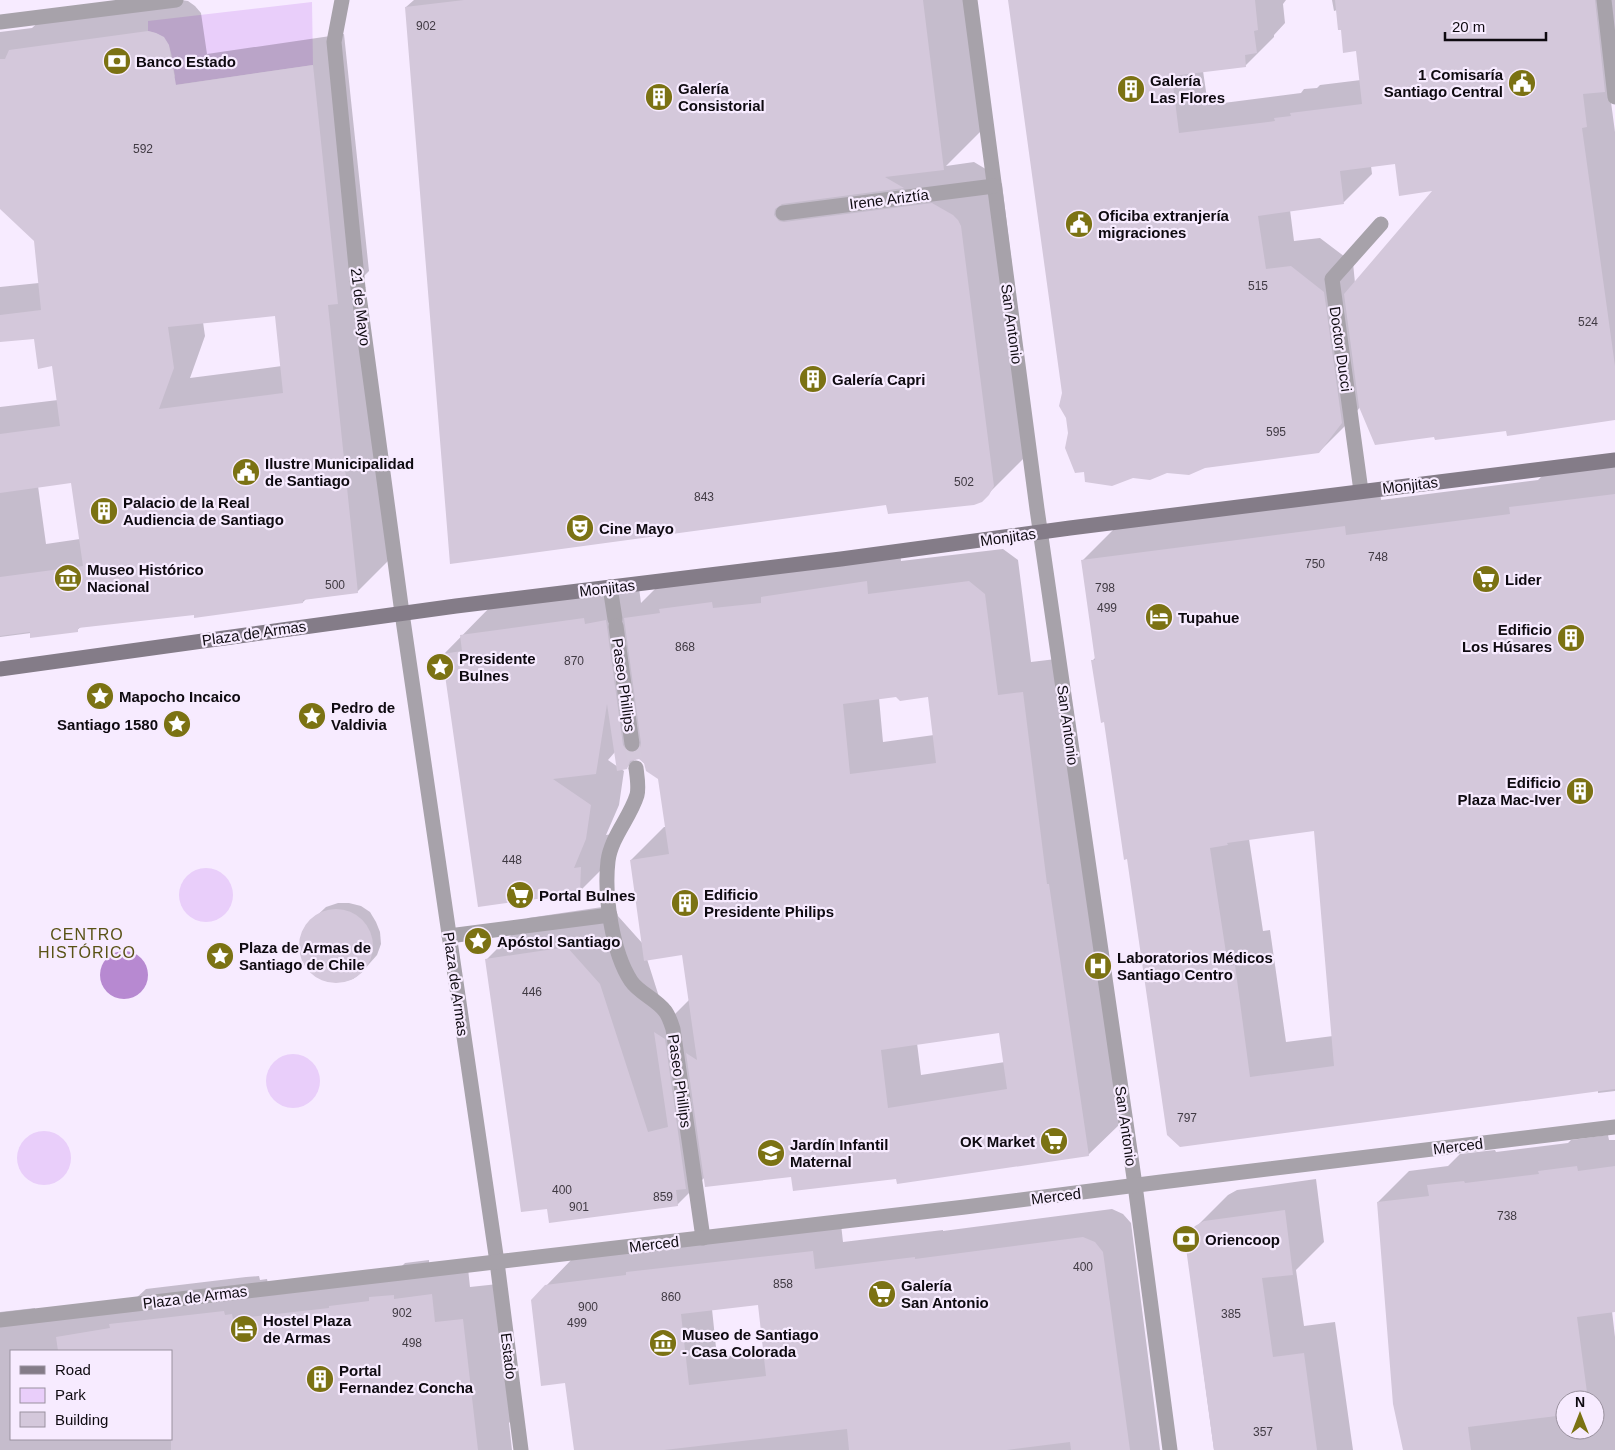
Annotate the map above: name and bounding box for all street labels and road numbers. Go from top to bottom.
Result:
street label: Irene Ariztía [848,186,930,212]
street label: 21 de Mayo [348,267,374,347]
street label: San Antonio [998,283,1026,365]
street label: Doctor Ducci [1327,305,1355,393]
street label: Monjitas [1381,473,1439,497]
street label: Monjitas [979,525,1037,549]
street label: Monjitas [578,576,636,600]
street label: Plaza de Armas [201,617,307,649]
street label: Paseo Phillips [609,637,639,733]
street label: San Antonio [1054,684,1082,766]
street label: Plaza de Armas [440,931,472,1037]
street label: Paseo Phillips [665,1033,695,1129]
street label: San Antonio [1112,1085,1140,1167]
street label: Merced [1432,1135,1484,1157]
street label: Merced [1030,1185,1082,1207]
street label: Merced [628,1233,680,1255]
street label: Plaza de Armas [142,1282,248,1312]
street label: Estado [498,1332,520,1380]

